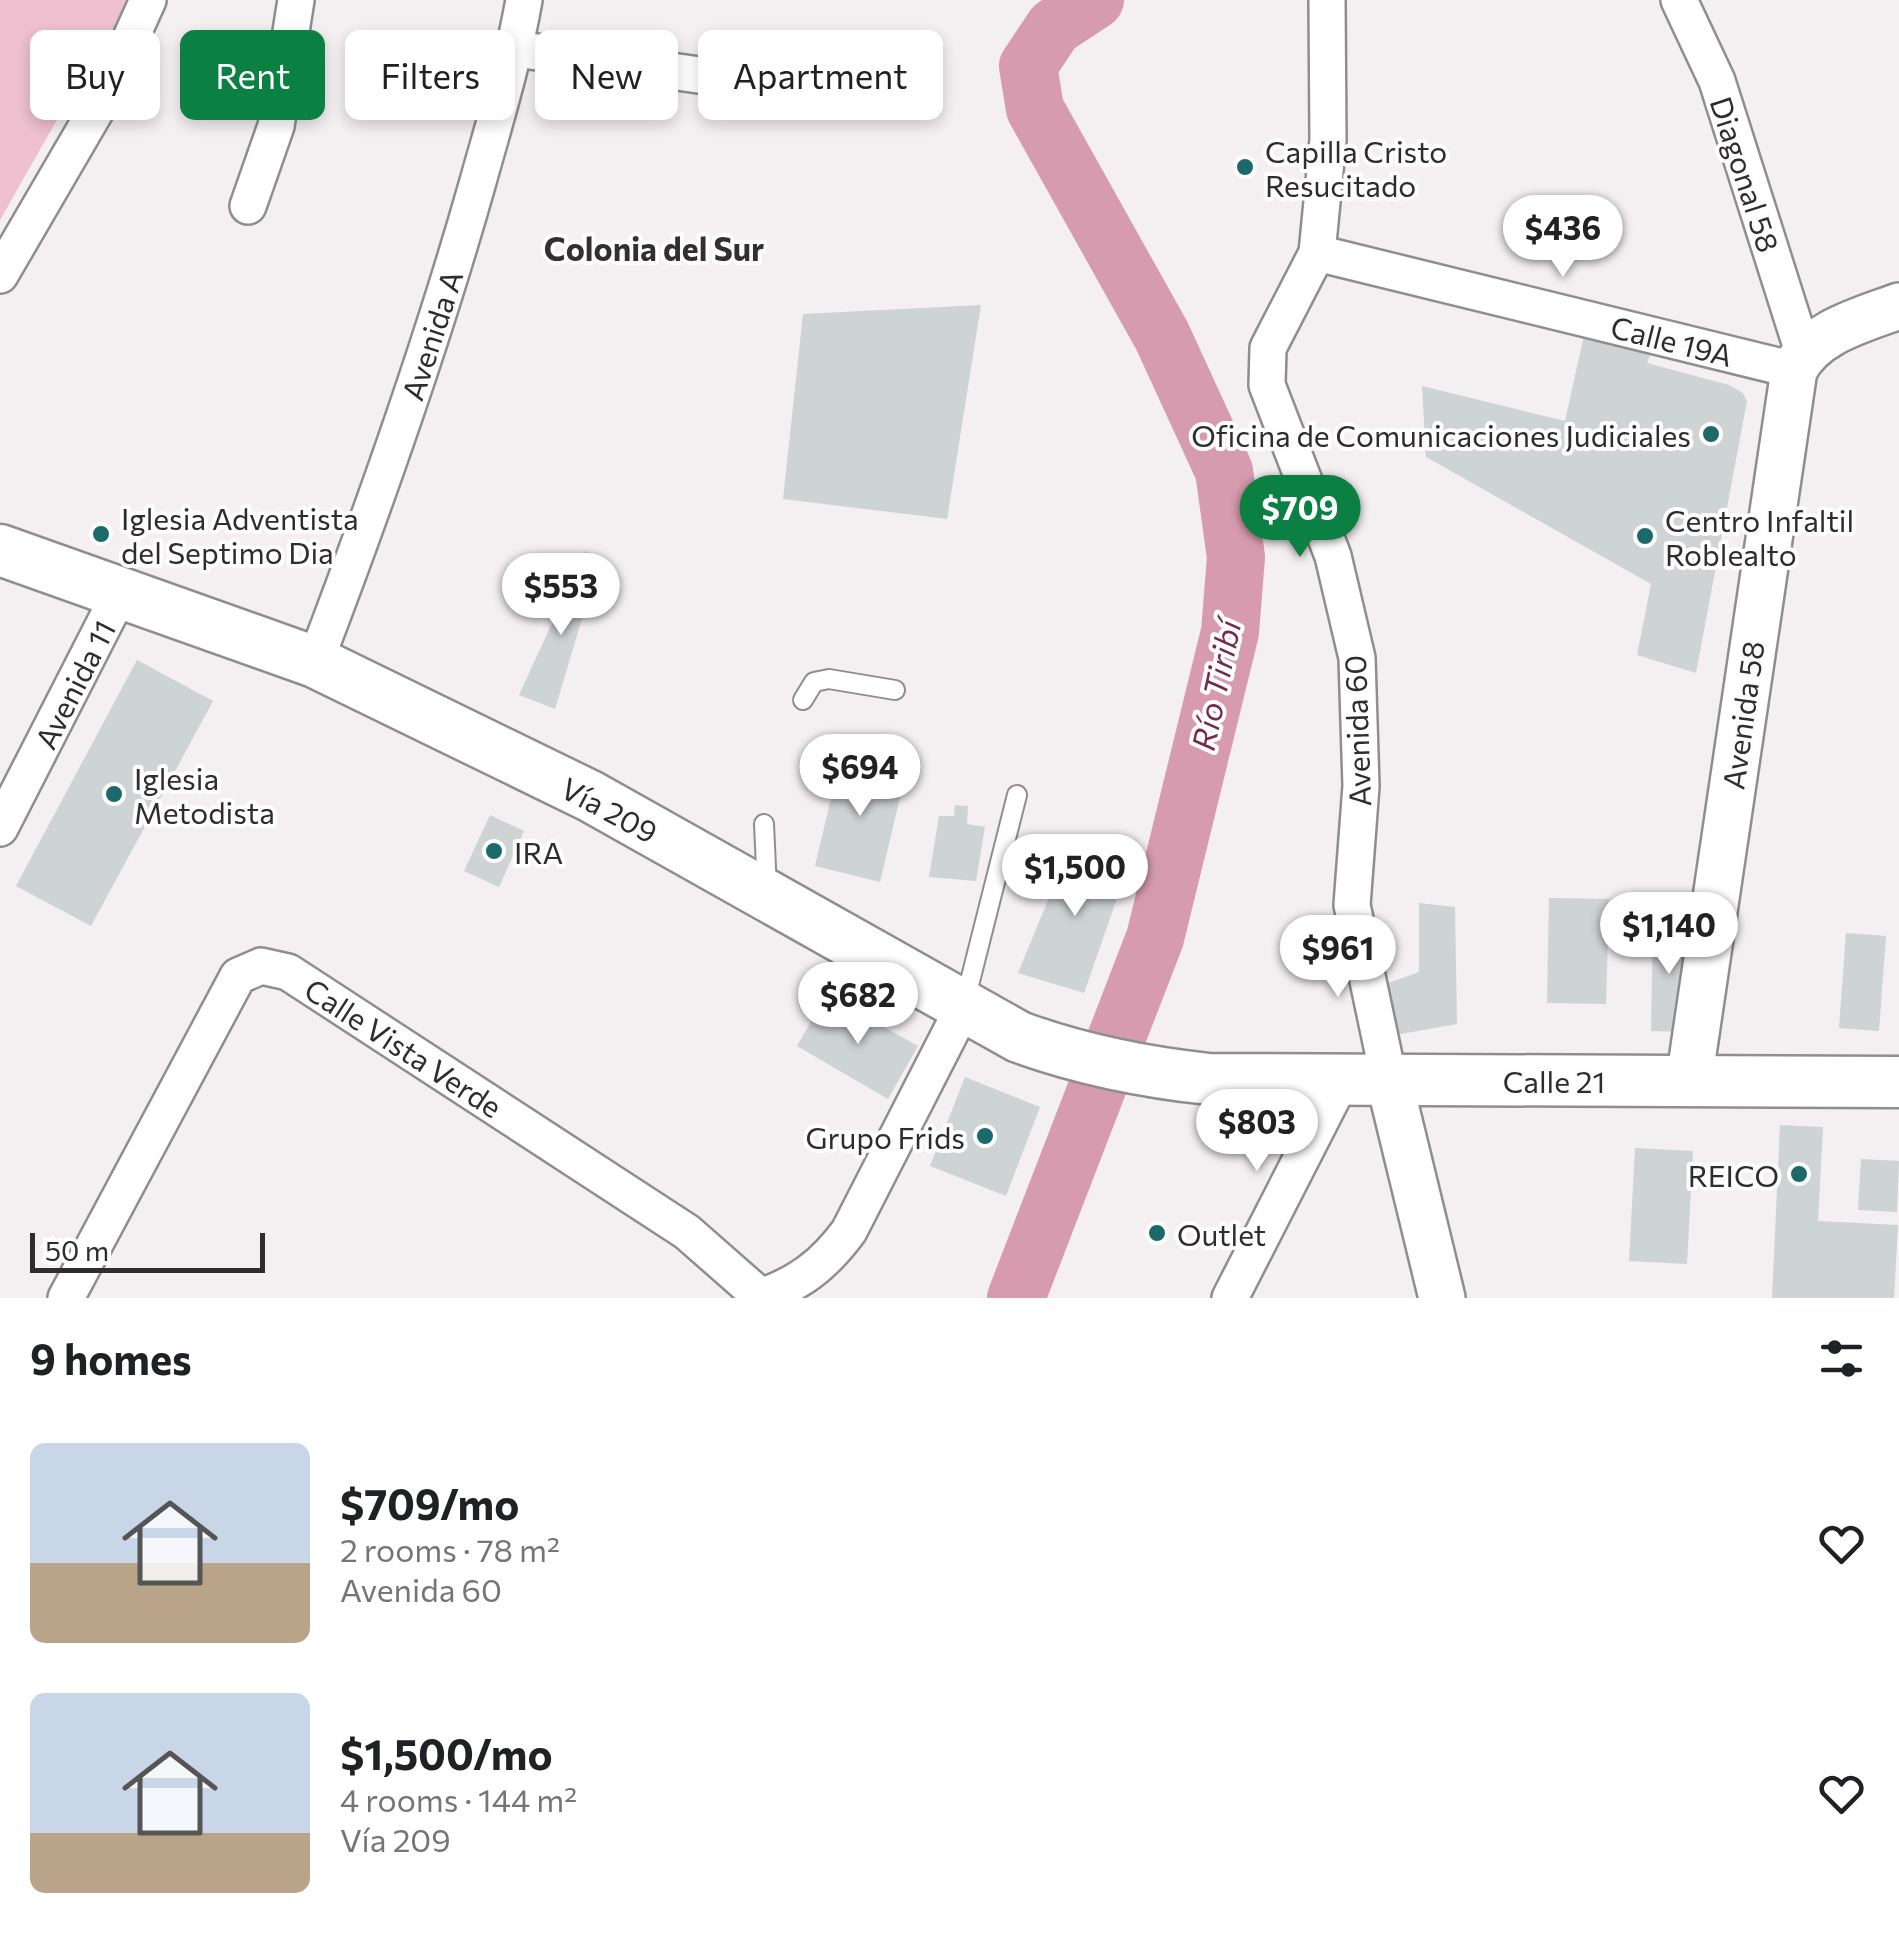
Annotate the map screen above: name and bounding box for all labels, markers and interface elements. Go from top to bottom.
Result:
chip: Buy [30,30,160,120]
chip: Rent [180,30,325,120]
chip: Filters [345,30,515,120]
chip: New [535,30,678,120]
chip: Apartment [698,30,943,120]
street label: Diagonal 58 [1704,92,1788,256]
place label: Capilla Cristo Resucitado [1265,132,1447,203]
marker: Capilla Cristo Resucitado [1234,156,1256,178]
pin: $436 [1504,195,1622,280]
text: $436 [1525,207,1601,247]
district label: Colonia del Sur [544,228,764,268]
street label: Avenida A [393,265,469,405]
street label: Calle 19A [1607,307,1737,373]
place label: Oficina de Comunicaciones Judiciales [1191,416,1691,453]
marker: Oficina de Comunicaciones Judiciales [1700,423,1722,445]
pin: $709 [1241,475,1359,560]
text: $709 [1262,487,1338,527]
place label: Iglesia Adventista del Septimo Dia [121,499,359,570]
place label: Centro Infaltil Roblealto [1665,501,1854,572]
marker: Iglesia Adventista del Septimo Dia [90,523,112,545]
marker: Centro Infaltil Roblealto [1634,525,1656,547]
pin: $553 [502,553,620,638]
text: $553 [524,565,598,605]
water label: Río Tiribí [1182,612,1249,754]
street label: Avenida 11 [26,613,122,755]
street label: Avenida 58 [1713,638,1771,792]
street label: Avenida 60 [1335,655,1377,807]
pin: $694 [801,734,919,819]
text: $694 [822,746,899,786]
place label: Iglesia Metodista [134,759,275,830]
street label: Vía 209 [556,768,664,850]
marker: Iglesia Metodista [103,783,125,805]
place label: IRA [514,833,563,870]
pin: $1,500 [994,834,1156,919]
marker: IRA [483,840,505,862]
text: $1,500 [1024,846,1126,886]
pin: $1,140 [1588,892,1750,977]
text: $1,140 [1622,904,1716,944]
pin: $961 [1279,915,1397,1000]
text: $961 [1302,927,1374,967]
pin: $682 [799,962,917,1047]
street label: Calle Vista Verde [298,970,510,1124]
text: $682 [820,974,896,1014]
street label: Calle 21 [1503,1062,1605,1099]
pin: $803 [1198,1089,1316,1174]
text: $803 [1218,1101,1296,1141]
place label: Grupo Frids [805,1118,965,1155]
marker: Grupo Frids [974,1125,996,1147]
place label: REICO [1688,1156,1779,1193]
marker: REICO [1788,1163,1810,1185]
place label: Outlet [1177,1215,1266,1252]
marker: Outlet [1146,1222,1168,1244]
scale bar [30,1228,265,1272]
text: 50 m [45,1233,109,1267]
icon: filters [1814,1331,1869,1386]
text: 9 homes [30,1332,192,1384]
text: $709/mo [340,1477,519,1529]
icon: home [110,1483,230,1603]
icon: heart [1814,1516,1869,1571]
text: 2 rooms · 78 m² [340,1529,560,1569]
text: Avenida 60 [340,1569,502,1609]
text: $1,500/mo [340,1727,553,1779]
icon: home [110,1733,230,1853]
icon: heart [1814,1766,1869,1821]
text: 4 rooms · 144 m² [340,1779,577,1819]
text: Vía 209 [340,1819,451,1859]

